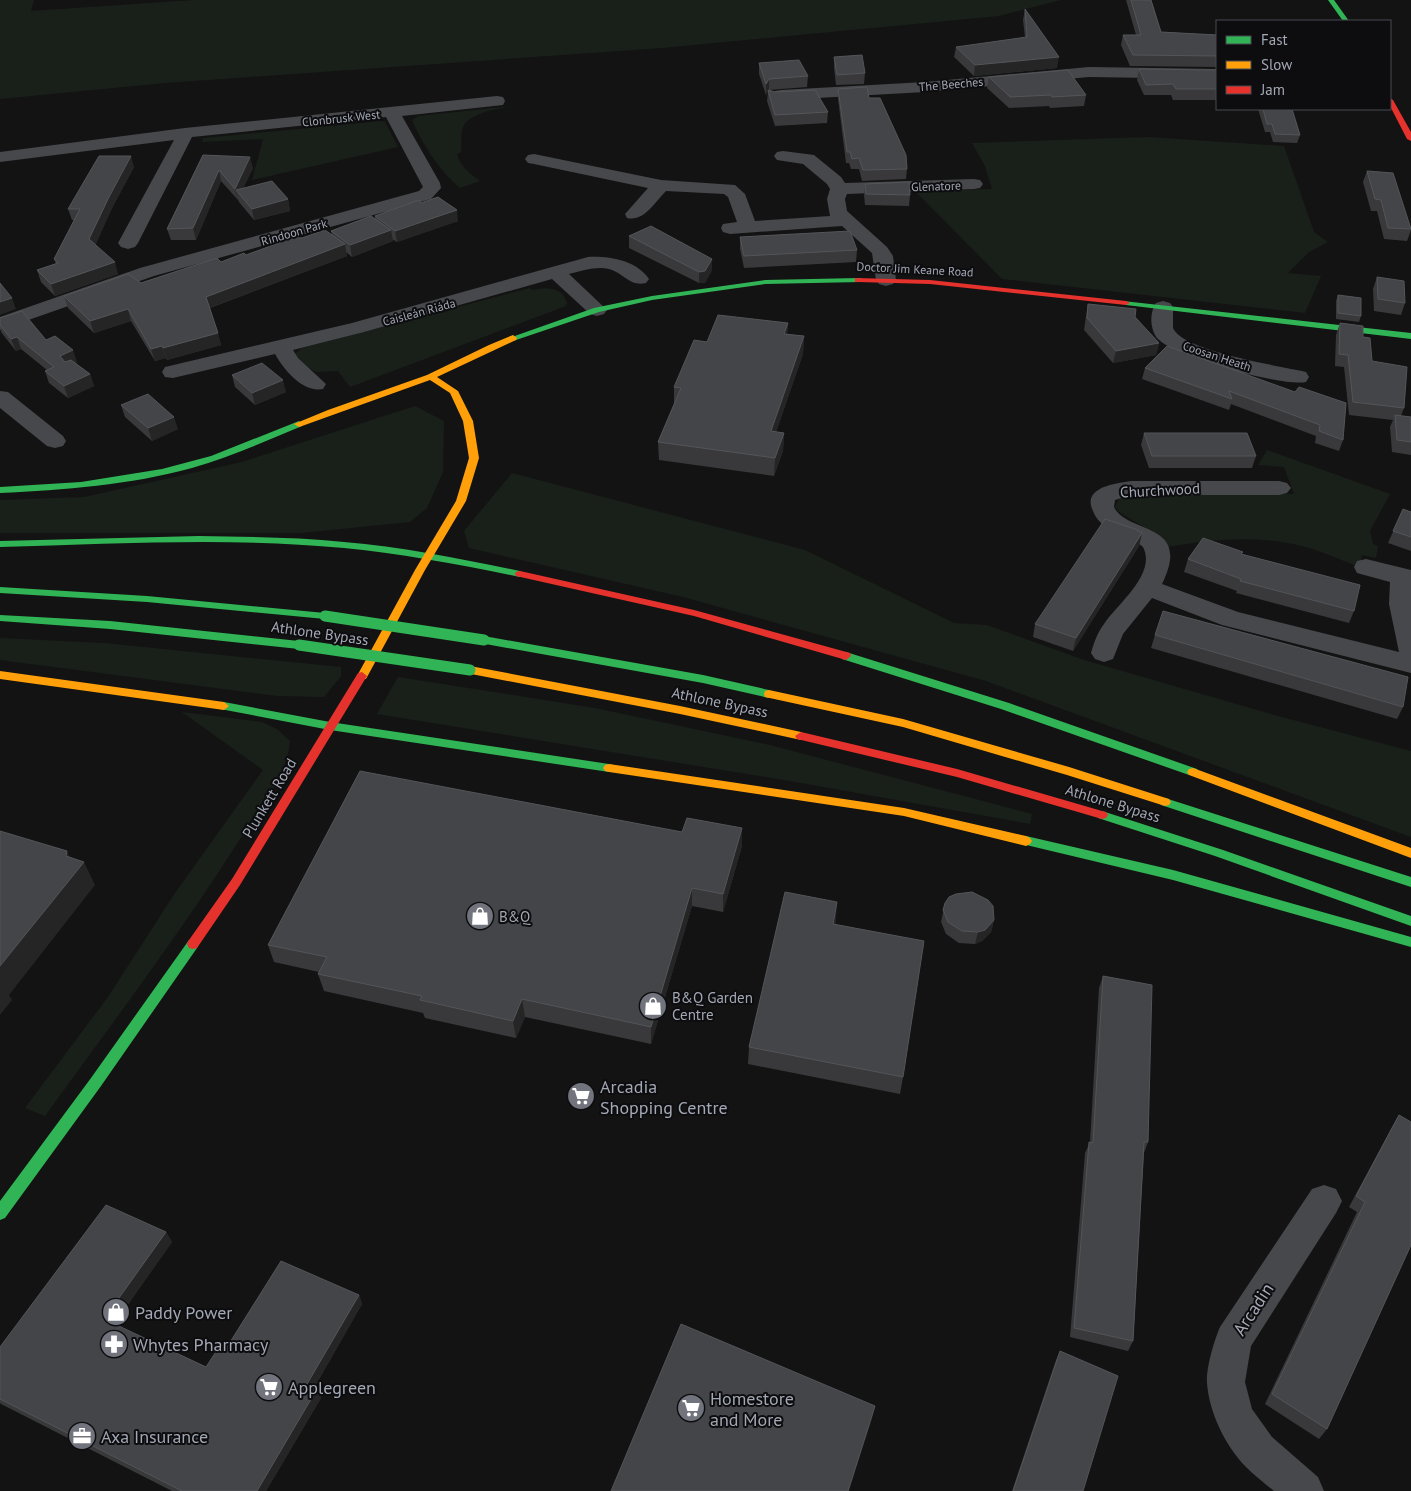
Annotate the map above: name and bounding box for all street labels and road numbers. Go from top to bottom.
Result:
street label: The Beeches [918,74,984,94]
street label: Clonbrusk West [301,106,381,130]
street label: Glenatore [911,178,961,194]
street label: Rindoon Park [259,215,329,249]
street label: Doctor Jim Keane Road [856,258,974,280]
street label: Caisleán Riáda [381,295,457,329]
street label: Coosan Heath [1181,338,1253,374]
street label: Churchwood [1120,478,1200,502]
street label: Athlone Bypass [270,617,370,649]
street label: Athlone Bypass [670,683,770,721]
street label: Plunkett Road [238,755,300,841]
street label: Athlone Bypass [1063,780,1163,826]
street label: Arcadin [1228,1278,1278,1340]

